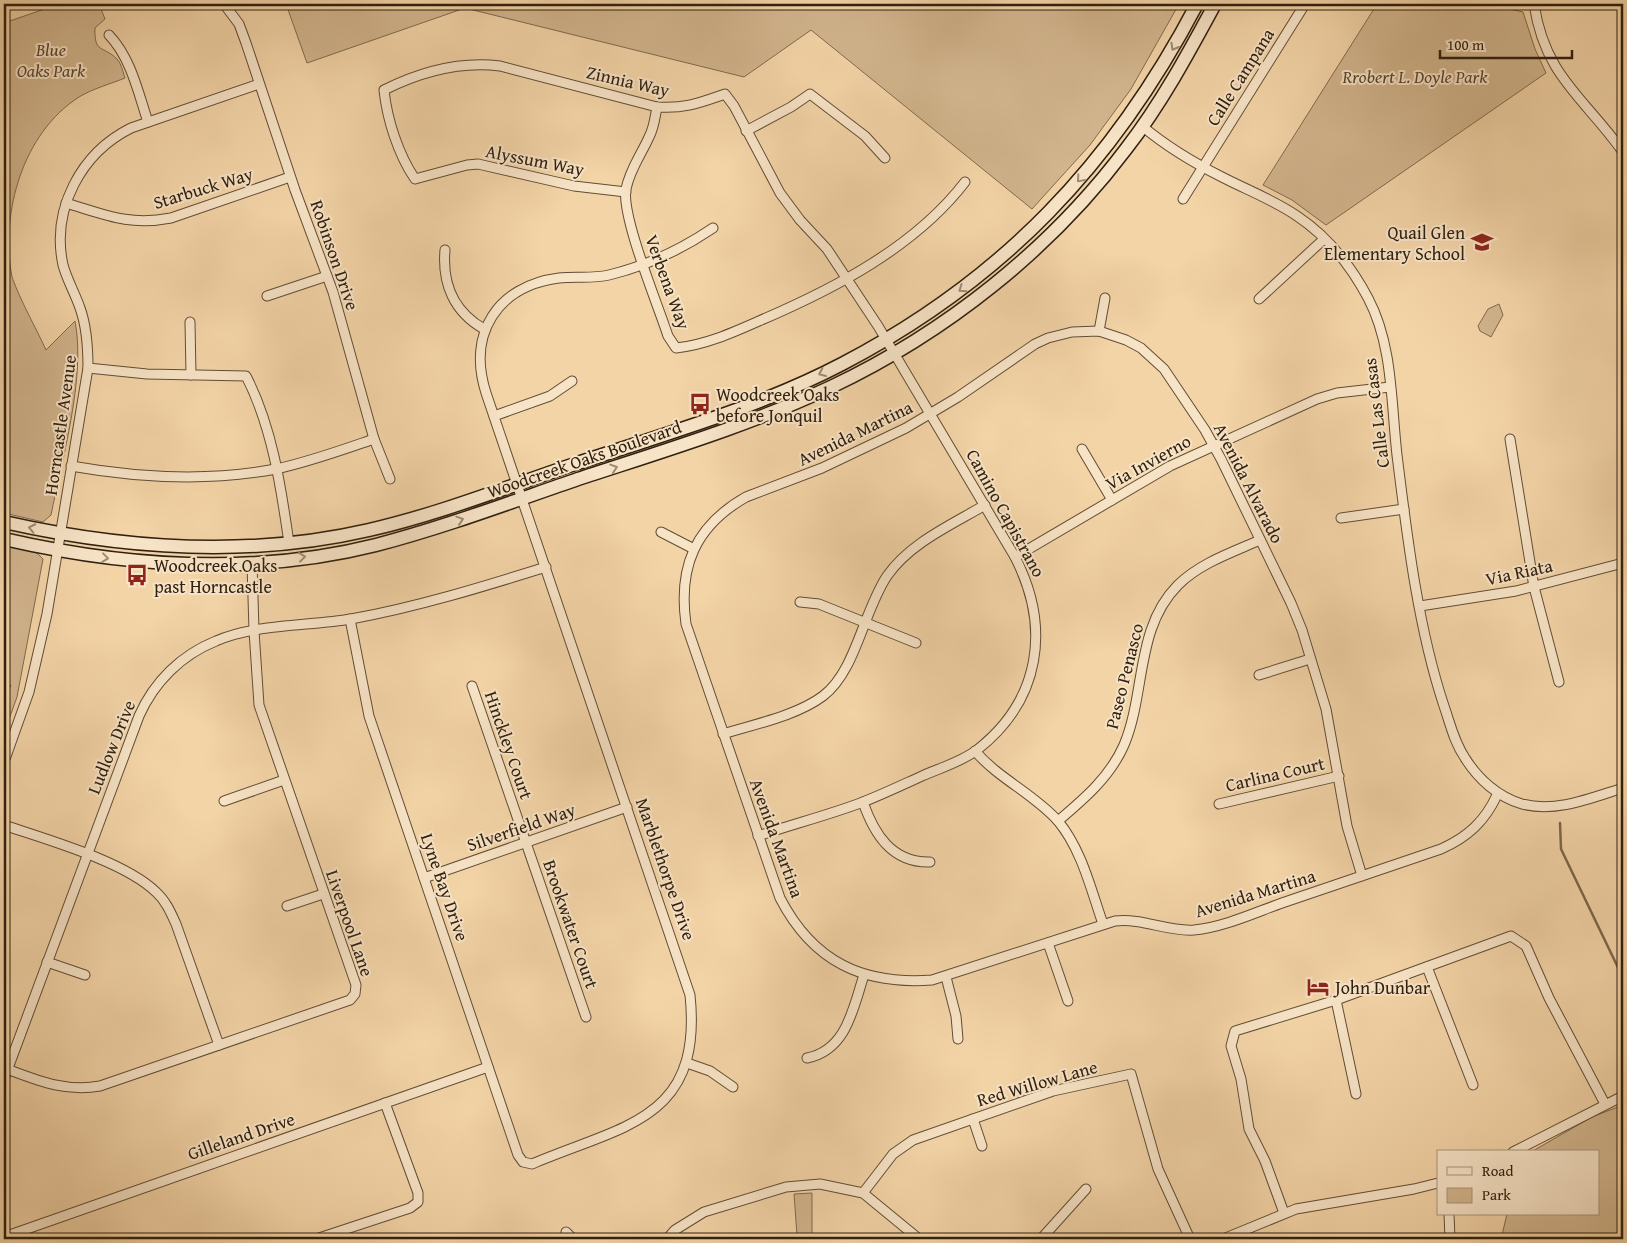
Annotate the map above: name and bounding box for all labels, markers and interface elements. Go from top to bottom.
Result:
street label: Calle Campana [1199,23,1281,131]
scale bar [1440,28,1572,60]
text: 100 m [1447,34,1485,55]
park label: Blue Oaks Park [17,36,86,84]
one-way arrow [1170,41,1180,50]
street label: Zinnia Way [584,58,672,104]
park label: Rrobert L. Doyle Park [1342,63,1488,90]
street label: Alyssum Way [483,137,587,183]
street label: Starbuck Way [150,160,256,216]
one-way arrow [1077,173,1086,182]
street label: Robinson Drive [304,196,366,314]
place label: Quail Glen Elementary School [1324,219,1465,267]
school or university icon: Quail Glen Elementary School [1469,229,1495,255]
street label: Verbena Way [638,231,698,333]
one-way arrow [958,283,968,292]
street label: Horncastle Avenue [37,353,83,497]
street label: Calle Las Casas [1356,357,1396,469]
one-way arrow [818,366,827,377]
place label: Woodcreek Oaks before Jonquil [716,381,839,429]
bus stop icon: Woodcreek Oaks before Jonquil [687,391,713,417]
street label: Avenida Martina [793,393,918,473]
street label: Woodcreek Oaks Boulevard [483,413,685,505]
street label: Avenida Alvarado [1207,418,1291,548]
street label: Via Invierno [1100,427,1196,497]
street label: Camino Capistrano [960,444,1052,582]
one-way arrow [609,463,617,473]
one-way arrow [455,516,464,526]
one-way arrow [27,523,36,534]
one-way arrow [102,552,110,563]
place label: Woodcreek Oaks past Horncastle [154,552,277,600]
one-way arrow [298,552,306,563]
street label: Via Riata [1483,552,1556,592]
bus stop icon: Woodcreek Oaks past Horncastle [124,562,150,588]
street label: Paseo Penasco [1098,620,1150,732]
street label: Hinckley Court [478,687,540,803]
street label: Ludlow Drive [80,696,142,798]
street label: Carlina Court [1223,749,1328,798]
street label: Avenida Martina [743,775,811,902]
street label: Marblethorpe Drive [629,794,703,944]
street label: Silverfield Way [463,796,579,858]
street label: Lyne Bay Drive [414,830,476,944]
street label: Brookwater Court [536,856,606,993]
street label: Avenida Martina [1191,862,1319,924]
street label: Liverpool Lane [319,866,381,980]
hotel icon: John Dunbar [1305,974,1331,1000]
place label: John Dunbar [1333,974,1431,1001]
street label: Red Willow Lane [974,1053,1100,1113]
street label: Gilleland Drive [184,1105,298,1167]
legend [1437,1150,1600,1216]
text: Road [1482,1160,1513,1181]
text: Park [1482,1184,1511,1205]

